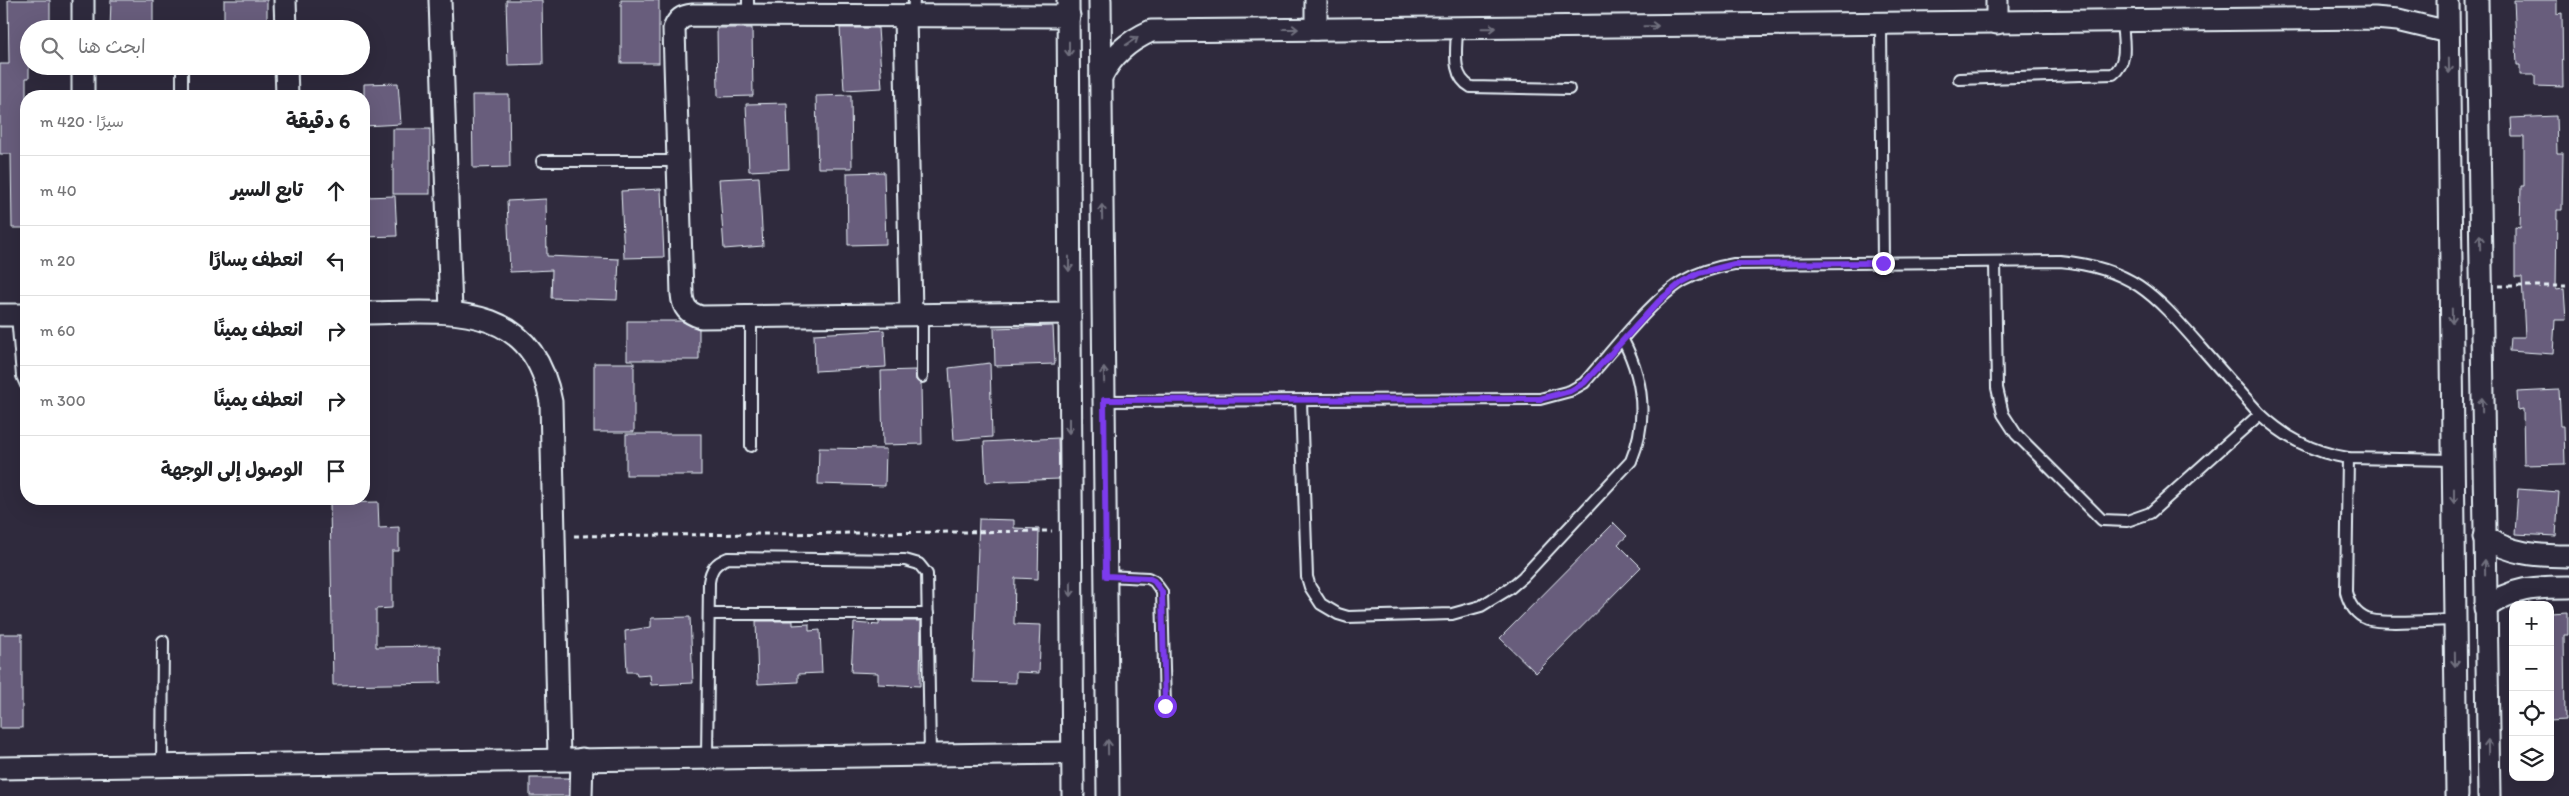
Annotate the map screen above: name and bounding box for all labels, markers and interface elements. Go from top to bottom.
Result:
search box [20,20,370,75]
one-way arrow [1643,21,1659,31]
one-way arrow [1481,23,1497,32]
one-way arrow [1283,25,1299,34]
icon: search [38,34,66,62]
text: ابحث هنا [78,35,146,58]
one-way arrow [1124,36,1138,46]
one-way arrow [1064,40,1074,56]
one-way arrow [2444,58,2454,74]
text: 6 دقيقة [286,108,350,133]
text: سيرًا · 420 m [40,112,124,131]
icon: ahead [322,177,350,205]
text: تابع السير [231,178,303,201]
text: 40 m [40,181,77,200]
one-way arrow [1097,205,1107,221]
one-way arrow [2475,235,2485,251]
icon: left [322,247,350,275]
text: انعطف يسارًا [209,248,303,271]
text: 20 m [40,251,75,270]
route end [1872,252,1895,275]
one-way arrow [1064,255,1074,271]
one-way arrow [2447,308,2457,324]
icon: right [322,317,350,345]
text: انعطف يمينًا [214,318,303,341]
text: 60 m [40,321,75,340]
one-way arrow [1099,367,1109,384]
icon: right [322,387,350,415]
text: انعطف يمينًا [214,388,303,411]
text: 300 m [40,391,86,410]
one-way arrow [2478,397,2487,413]
one-way arrow [1065,418,1074,434]
icon: arrive [322,457,350,485]
text: الوصول إلى الوجهة [161,458,303,481]
one-way arrow [2449,488,2459,504]
one-way arrow [2480,560,2490,576]
one-way arrow [1066,580,1076,596]
map controls [2509,601,2554,781]
button: + [2509,601,2554,646]
button: − [2509,646,2554,691]
one-way arrow [2450,650,2460,666]
button: locate [2509,691,2554,736]
route start [1154,695,1177,718]
button: layers [2509,736,2554,781]
one-way arrow [1103,740,1113,756]
one-way arrow [2483,740,2493,756]

